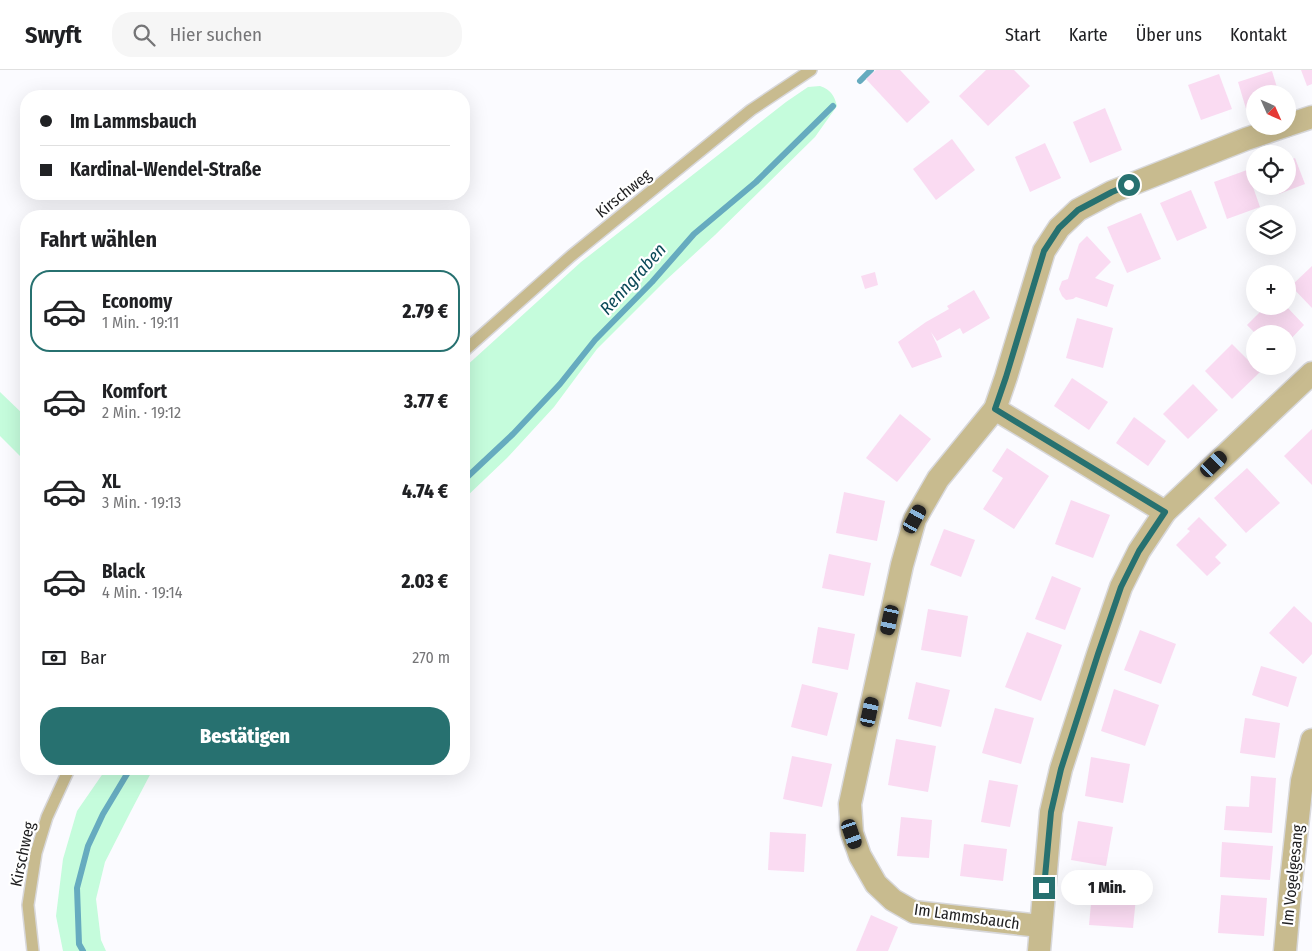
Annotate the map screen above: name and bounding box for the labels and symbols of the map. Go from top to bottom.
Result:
north arrow [1246,85,1296,135]
street label: Kirschweg [592,165,655,221]
route start [1118,174,1140,196]
water label: Renngraben [595,239,671,319]
car [1198,448,1230,480]
car [901,502,928,536]
car [879,604,900,636]
car [859,696,880,728]
car [840,817,863,851]
street label: Kirschweg [6,819,39,888]
street label: Im Vogelgesang [1278,823,1307,927]
callout: 1 Min. [1062,870,1154,906]
route end [1033,877,1055,899]
street label: Im Lammsbauch [913,900,1021,933]

